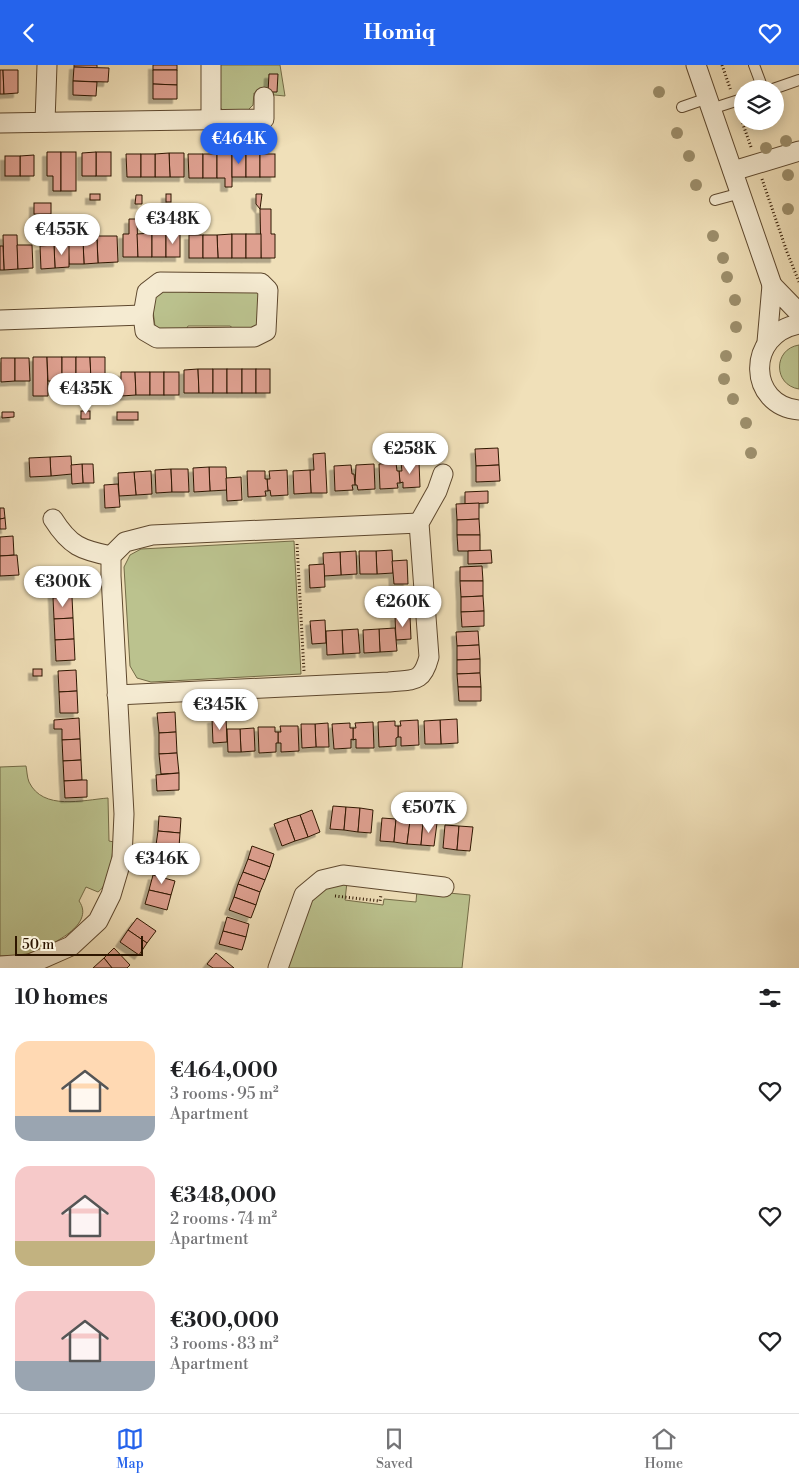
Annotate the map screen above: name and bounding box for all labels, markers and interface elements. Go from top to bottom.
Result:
icon: back [15,19,43,47]
text: Homiq [364,19,435,46]
icon: heart [756,19,784,47]
map controls [734,80,784,130]
button: layers [734,80,784,130]
pin: €464K [204,123,274,165]
text: €464K [211,129,267,149]
pin: €348K [138,203,208,245]
text: €348K [146,209,200,229]
pin: €455K [27,213,97,256]
text: €455K [35,220,89,240]
pin: €435K [51,373,121,415]
text: €435K [59,379,113,399]
pin: €258K [375,433,445,475]
text: €258K [383,439,437,459]
pin: €300K [28,565,98,608]
text: €300K [35,572,91,592]
pin: €260K [368,585,438,628]
text: €260K [375,592,431,612]
pin: €345K [185,689,255,731]
text: €345K [193,695,247,715]
pin: €507K [394,791,464,834]
text: €507K [402,798,456,818]
pin: €346K [127,843,197,885]
text: €346K [135,849,189,869]
scale bar [15,933,142,956]
text: 50 m [22,936,54,954]
icon: filters [756,984,784,1012]
text: 10 homes [15,985,108,1011]
text: €464,000 [170,1058,278,1084]
icon: home [55,1061,115,1121]
icon: heart [756,1077,784,1105]
text: 3 rooms · 95 m² [170,1084,279,1104]
text: Apartment [170,1104,249,1124]
text: €348,000 [170,1183,276,1209]
icon: home [55,1186,115,1246]
icon: heart [756,1202,784,1230]
text: 2 rooms · 74 m² [170,1209,277,1229]
text: Apartment [170,1229,249,1249]
text: €300,000 [170,1308,279,1334]
icon: home [55,1311,115,1371]
icon: heart [756,1327,784,1355]
text: 3 rooms · 83 m² [170,1334,279,1354]
text: Apartment [170,1354,249,1374]
tab: Map [116,1425,144,1473]
tab: Saved [376,1425,413,1473]
tab: Home [645,1425,683,1473]

